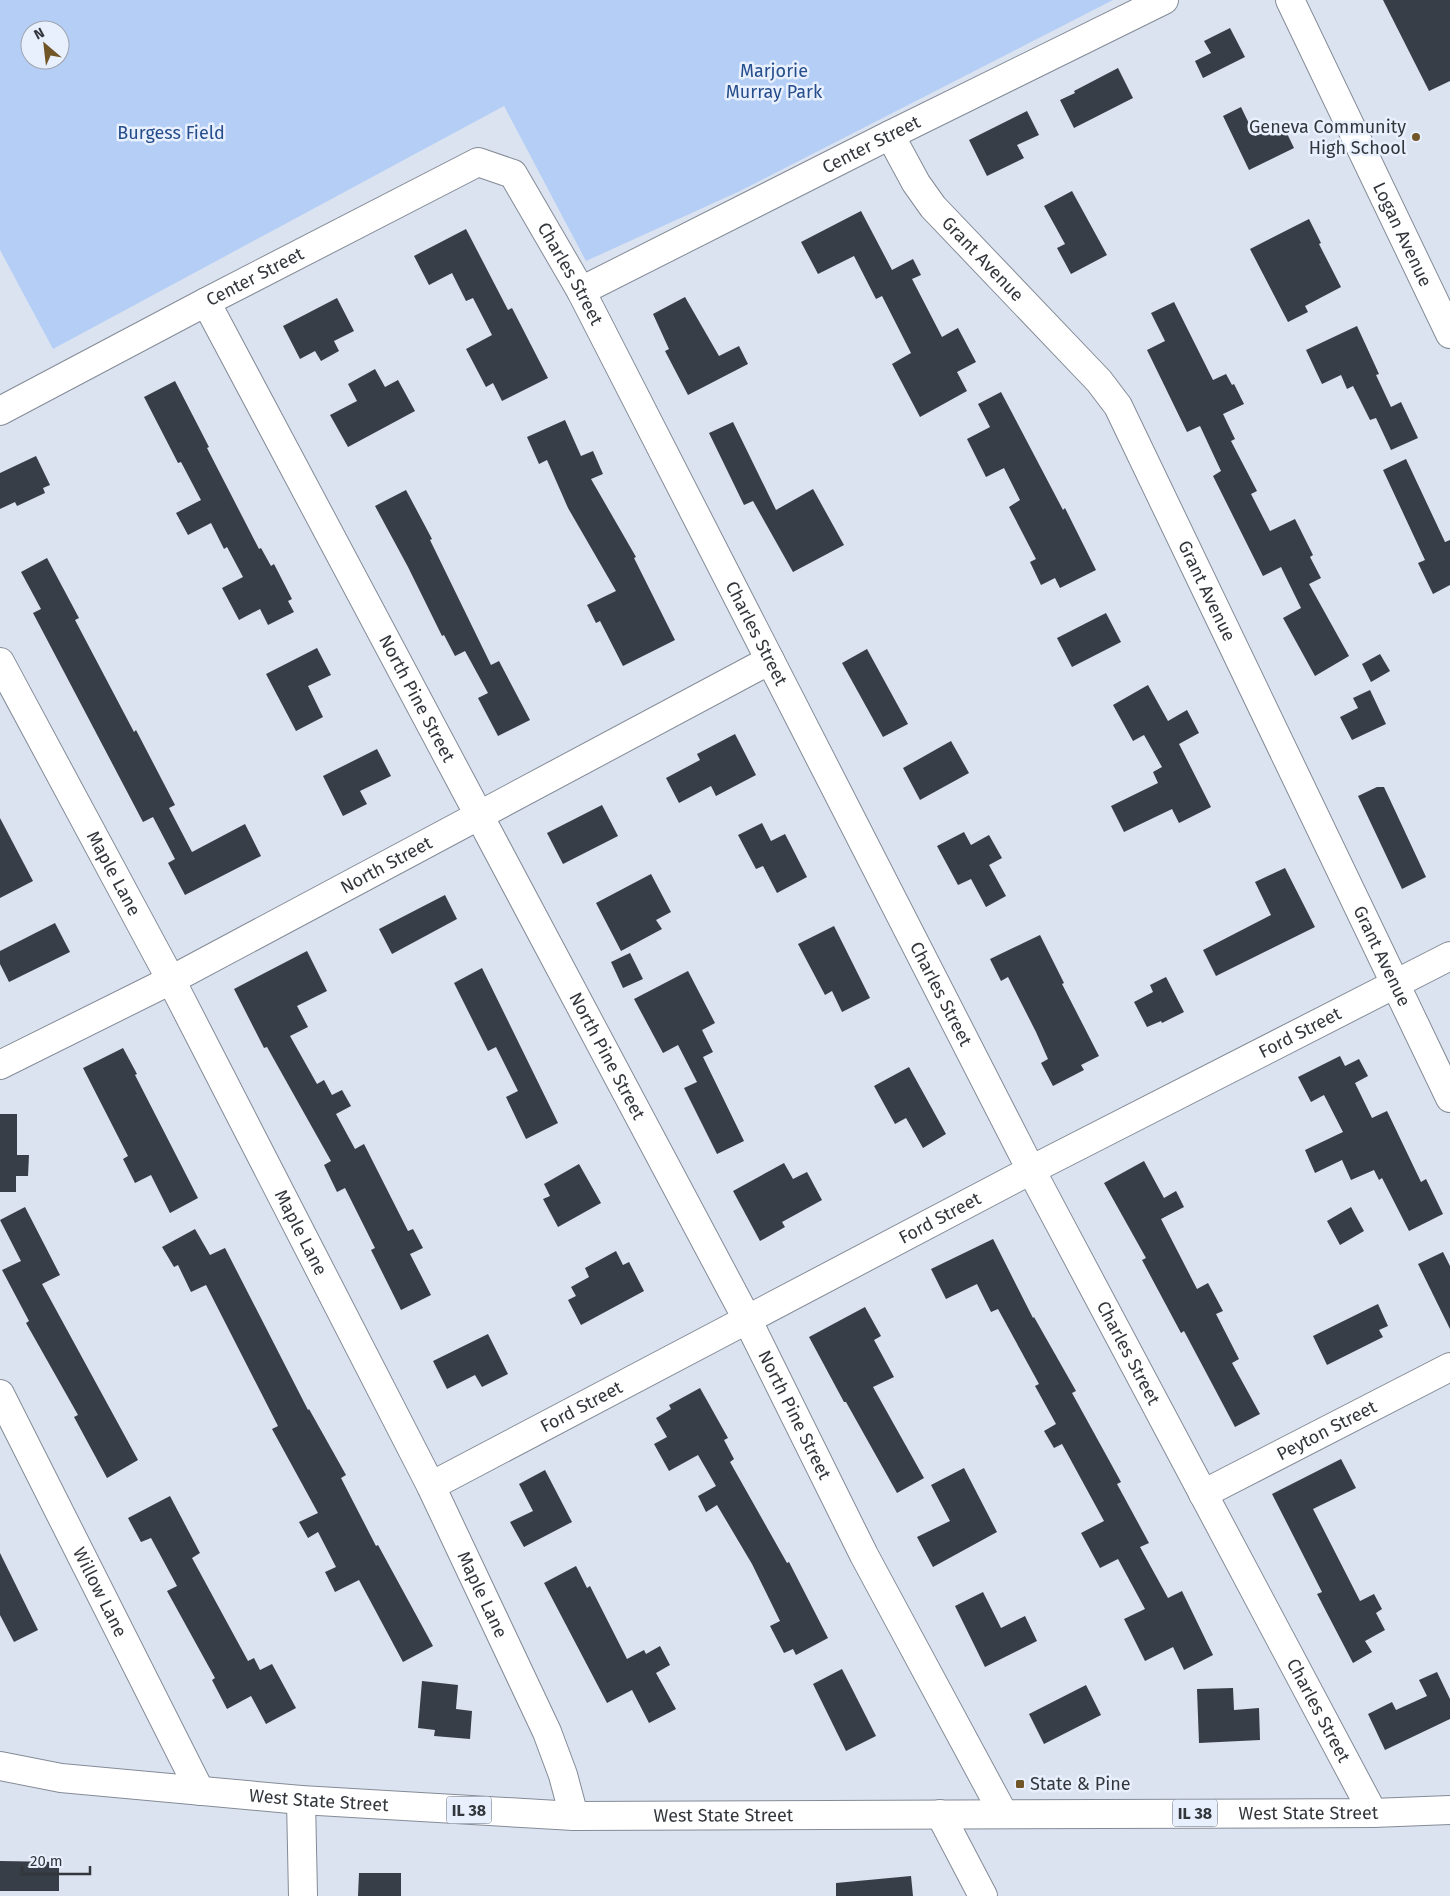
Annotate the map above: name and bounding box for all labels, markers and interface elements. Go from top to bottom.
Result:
north arrow [20,20,70,70]
text: N [31,24,47,44]
park label: Marjorie Murray Park [726,60,823,103]
street label: Center Street [819,111,924,178]
place label: Geneva Community High School [1249,116,1406,159]
park label: Burgess Field [117,122,225,144]
marker: Geneva Community High School [1410,131,1422,143]
street label: Logan Avenue [1368,179,1437,290]
street label: Grant Avenue [937,212,1028,306]
street label: Charles Street [533,219,608,329]
street label: Center Street [202,242,308,311]
street label: Grant Avenue [1173,537,1240,645]
street label: Charles Street [720,578,792,690]
street label: North Pine Street [374,631,460,766]
street label: Maple Lane [82,827,145,920]
street label: North Street [337,831,436,898]
street label: Grant Avenue [1348,902,1415,1010]
street label: Charles Street [905,938,977,1050]
street label: North Pine Street [564,988,650,1124]
street label: Ford Street [1255,1002,1345,1063]
street label: Maple Lane [270,1186,332,1279]
street label: Ford Street [895,1187,985,1249]
street label: Charles Street [1092,1297,1165,1409]
street label: North Pine Street [753,1347,836,1483]
street label: Ford Street [537,1376,627,1437]
street label: Peyton Street [1273,1395,1381,1465]
street label: Willow Lane [68,1544,132,1641]
street label: Maple Lane [452,1548,512,1641]
street label: Charles Street [1282,1655,1355,1767]
place label: State & Pine [1030,1773,1131,1795]
marker: State & Pine [1014,1778,1026,1790]
street label: West State Street [248,1784,390,1816]
road number: IL 38 [446,1796,492,1824]
road number: IL 38 [1172,1800,1218,1826]
street label: West State Street [1238,1802,1379,1825]
street label: West State Street [653,1804,794,1827]
scale bar [22,1844,90,1876]
text: 20 m [30,1852,63,1870]

